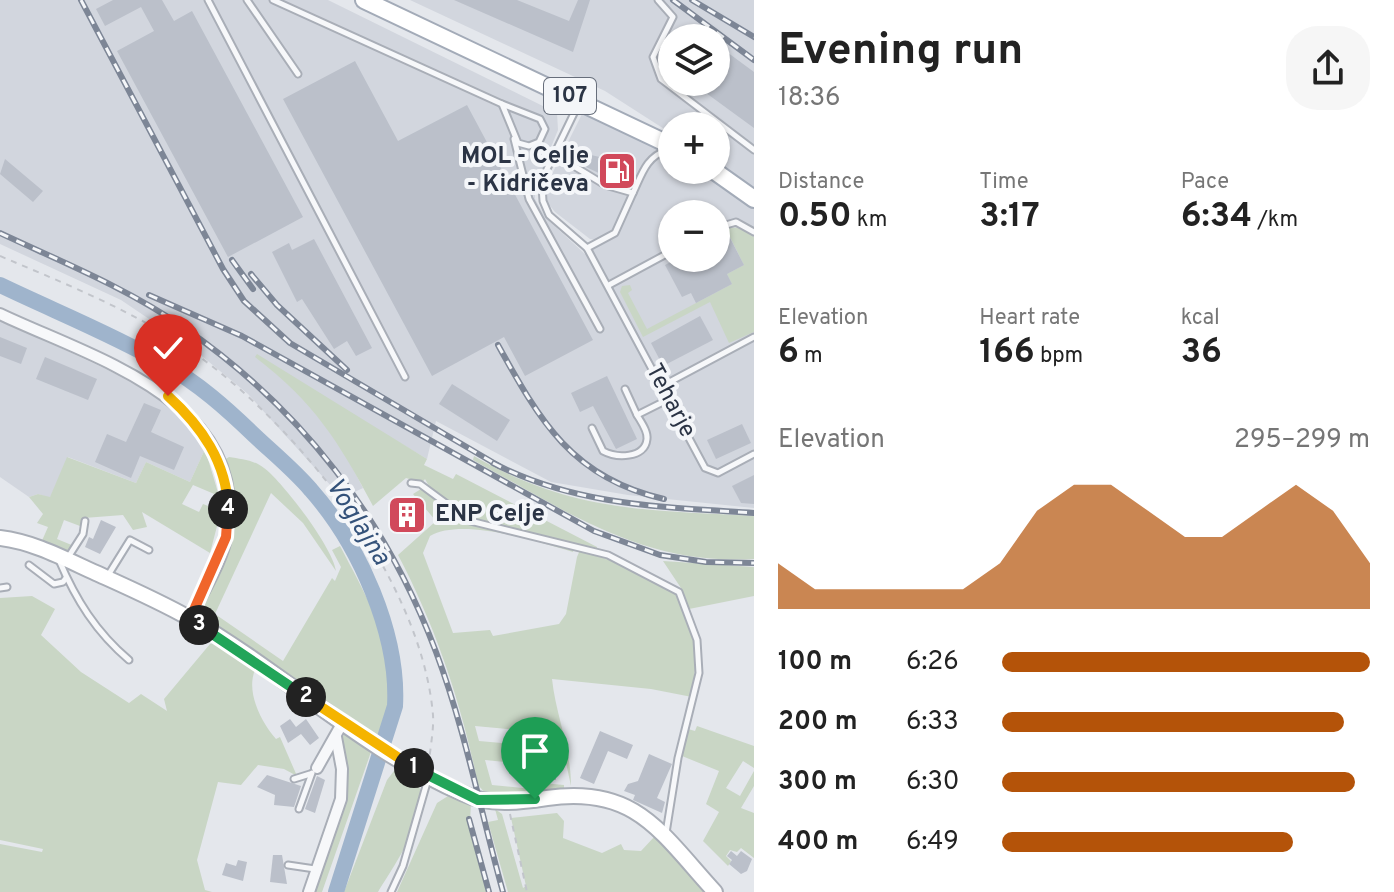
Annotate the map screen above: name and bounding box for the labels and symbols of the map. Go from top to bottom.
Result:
road number: 107 [544,78,596,114]
place label: MOL - Celje - Kidričeva [461,142,589,200]
fuel station icon: MOL - Celje - Kidričeva [596,150,638,192]
pin [134,314,202,396]
street label: Teharje [638,359,702,443]
water label: Voglajna [317,472,397,573]
pin: 4 [208,489,248,529]
building icon: ENP Celje [386,494,428,536]
place label: ENP Celje [435,500,545,530]
pin: 3 [179,605,219,645]
pin: 2 [286,677,326,717]
pin [501,717,569,799]
pin: 1 [394,748,434,788]

